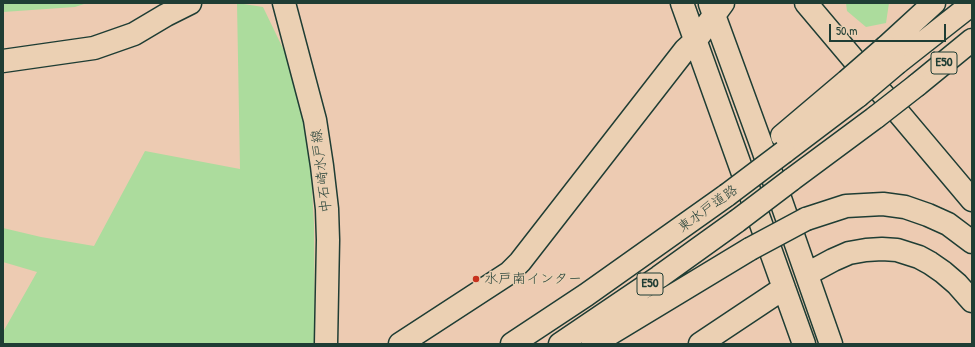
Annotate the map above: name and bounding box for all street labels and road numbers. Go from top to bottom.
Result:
road number: E50 [931,52,957,74]
street label: 中石崎水戸線 [309,128,335,214]
street label: 東水戸道路 [675,182,741,236]
road number: E50 [637,273,663,295]

